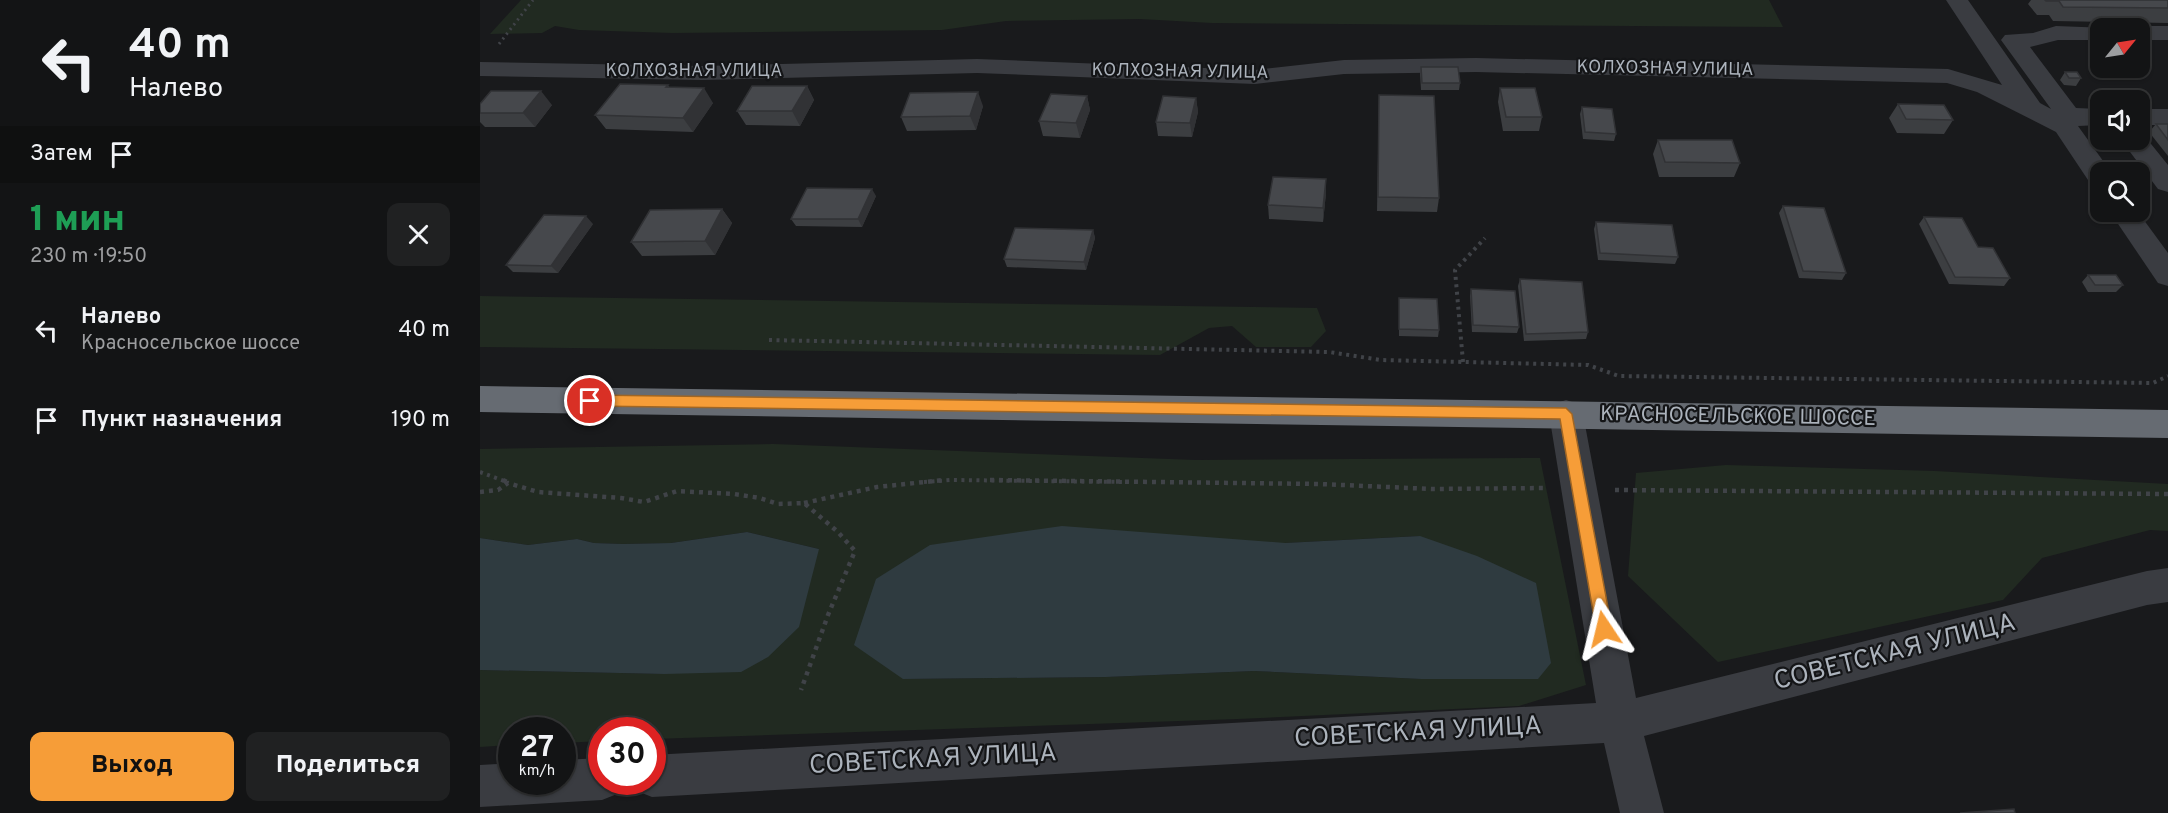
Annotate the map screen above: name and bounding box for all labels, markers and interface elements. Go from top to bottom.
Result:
north arrow [2090,18,2150,78]
map controls [2090,18,2150,222]
text: 40 m [129,20,231,73]
icon: left [30,24,108,102]
street label: КОЛХОЗНАЯ УЛИЦА [1576,56,1754,82]
street label: КОЛХОЗНАЯ УЛИЦА [1091,59,1269,85]
street label: КОЛХОЗНАЯ УЛИЦА [605,60,783,83]
text: Налево [129,72,223,106]
button: sound [2090,90,2150,150]
icon: arrive [105,138,138,171]
text: Затем [30,141,93,168]
button: search [2090,162,2150,222]
text: 1 мин [30,198,125,244]
button: close [387,203,450,266]
text: 230 m · 19:50 [30,244,147,270]
text: Налево [81,304,161,331]
icon: left [30,314,63,347]
text: 40 m [398,317,450,344]
text: Красносельское шоссе [81,331,300,357]
pin [564,375,615,426]
icon: arrive [573,384,606,417]
street label: КРАСНОСЕЛЬСКОЕ ШОССЕ [1600,401,1876,433]
icon: arrive [30,404,63,437]
text: Пункт назначения [81,407,282,434]
text: 190 m [391,407,450,434]
position arrow [1572,597,1636,661]
street label: СОВЕТСКАЯ УЛИЦА [1771,607,2019,699]
street label: СОВЕТСКАЯ УЛИЦА [1293,710,1543,756]
speed limit sign: 30 [588,717,666,795]
text: 27 [520,730,554,767]
button: Выход [30,732,234,801]
button: Поделиться [246,732,450,801]
street label: СОВЕТСКАЯ УЛИЦА [808,737,1058,783]
text: km/h [519,762,555,781]

